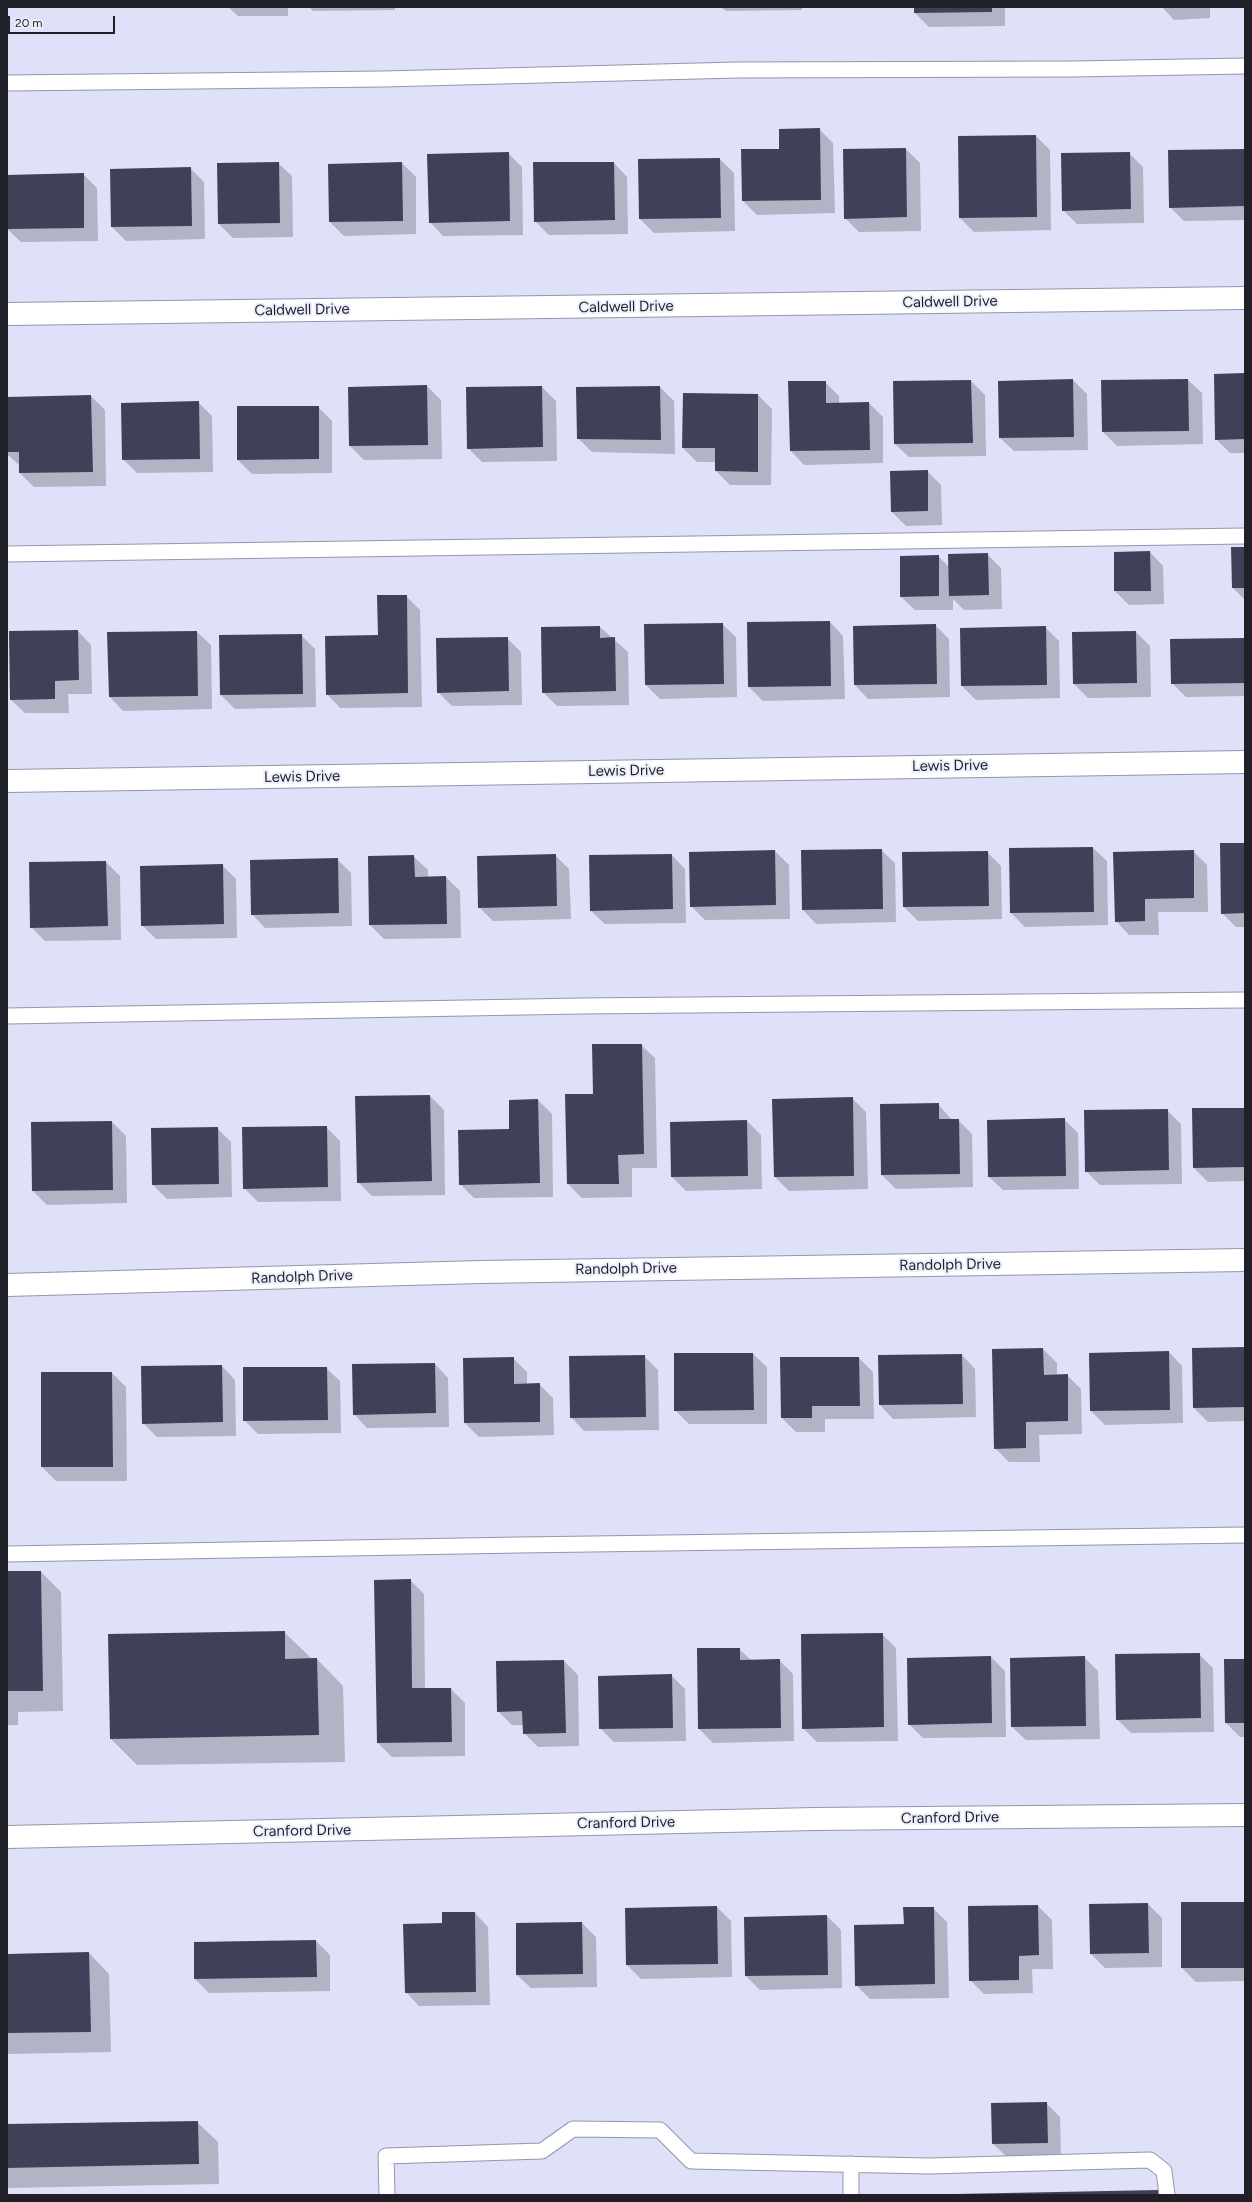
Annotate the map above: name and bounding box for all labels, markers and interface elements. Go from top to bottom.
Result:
scale bar [10,8,117,34]
text: 20 m [15,16,43,30]
street label: Caldwell Drive [902,292,998,312]
street label: Caldwell Drive [578,297,674,317]
street label: Caldwell Drive [254,300,350,320]
street label: Lewis Drive [912,756,988,776]
street label: Lewis Drive [588,761,664,781]
street label: Lewis Drive [264,767,340,787]
street label: Randolph Drive [899,1255,1001,1275]
street label: Randolph Drive [575,1259,677,1279]
street label: Randolph Drive [251,1266,353,1288]
street label: Cranford Drive [901,1808,999,1828]
street label: Cranford Drive [577,1813,675,1833]
street label: Cranford Drive [253,1821,351,1841]

